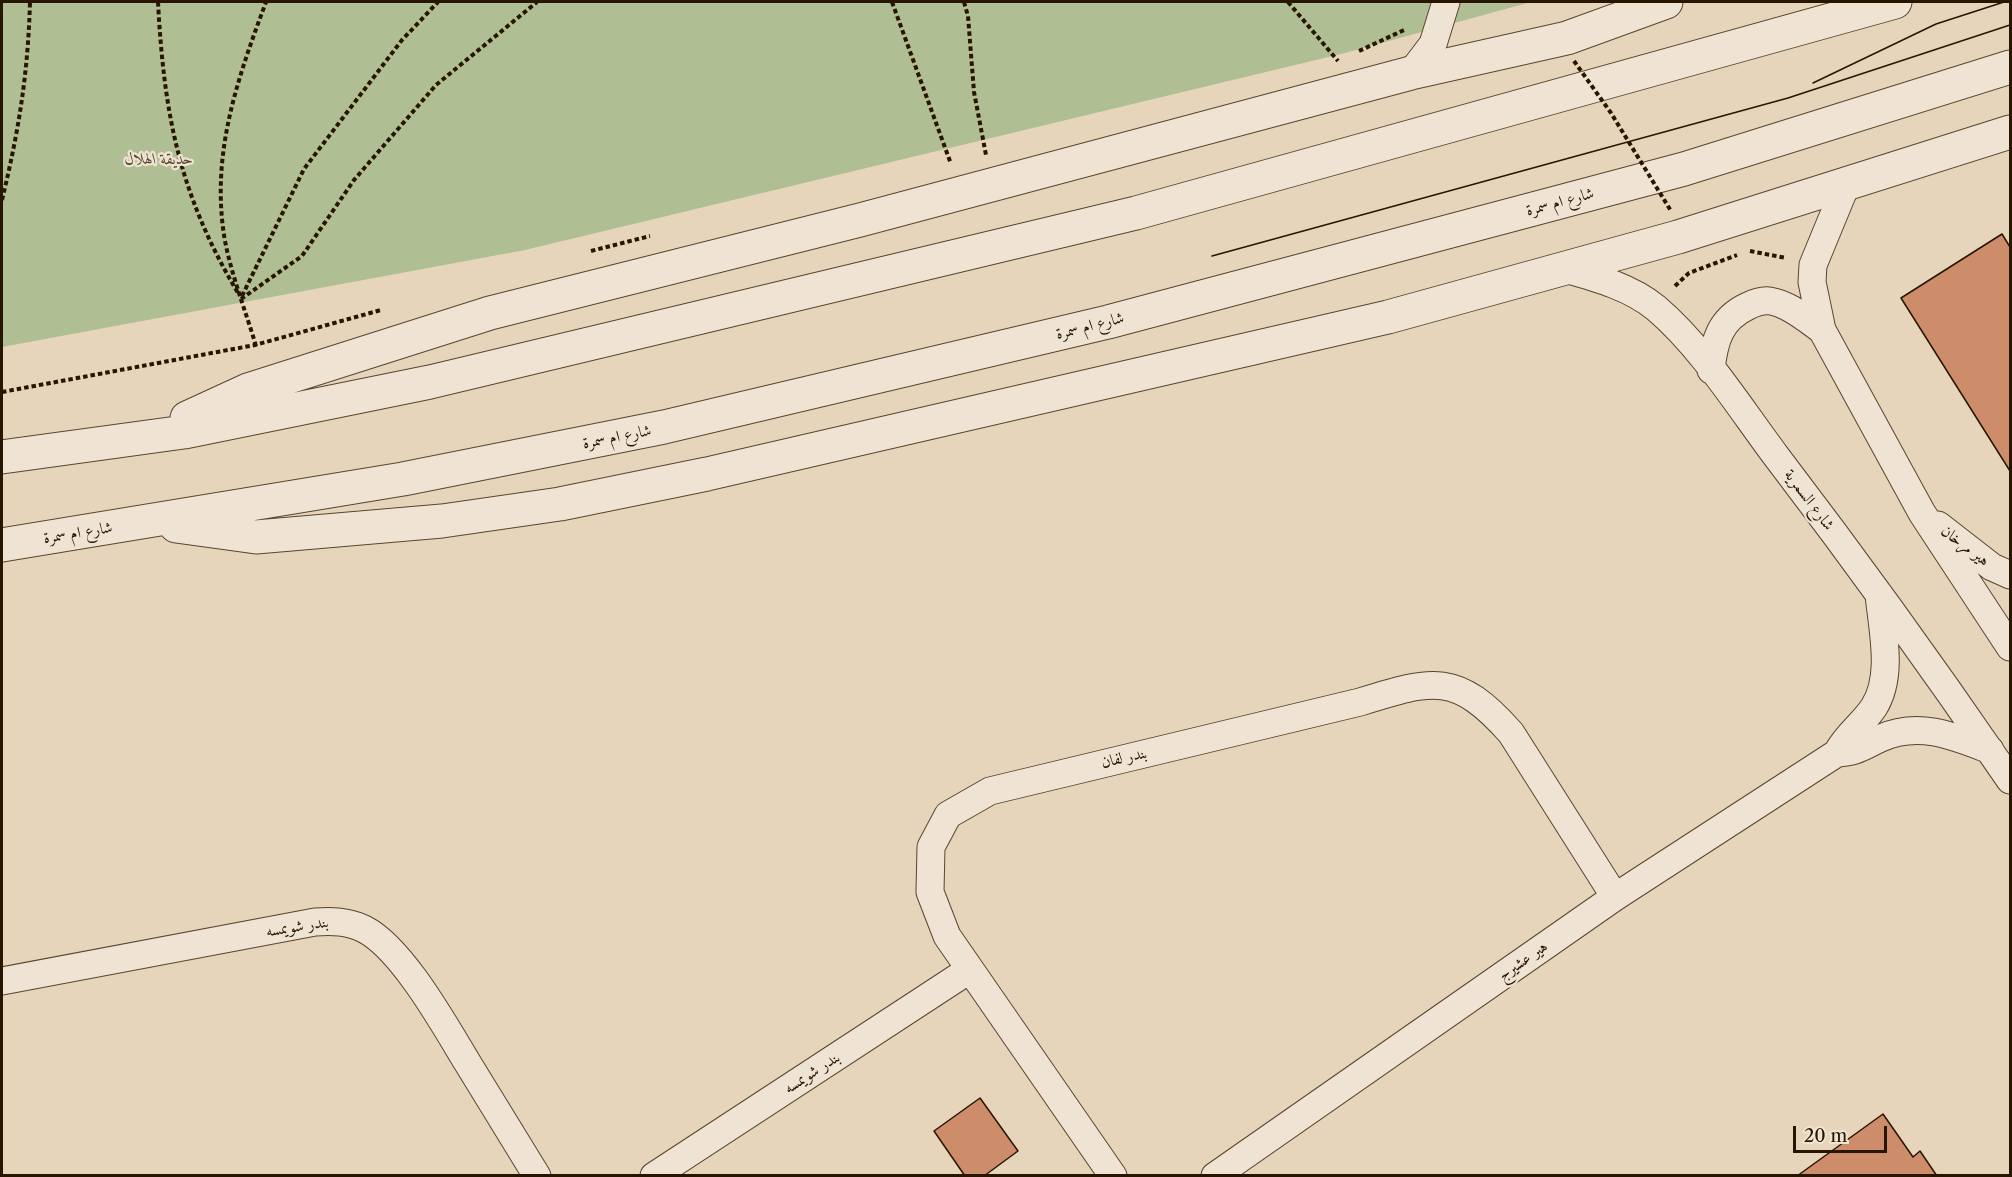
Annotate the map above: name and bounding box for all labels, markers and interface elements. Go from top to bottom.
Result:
park label: حديقة الهلال [125,149,193,169]
street label: شارع ام سمرة [1524,184,1596,220]
street label: شارع ام سمرة [1054,308,1126,344]
street label: شارع ام سمرة [581,421,653,453]
street label: شارع السمرية [1780,466,1838,534]
street label: شارع ام سمرة [42,518,114,548]
street label: هير مرخان [1937,522,1993,570]
street label: بندر لفان [1099,743,1149,773]
street label: بندر شويمسه [264,913,330,941]
street label: هير عشيرج [1494,937,1552,985]
street label: بندر شويمسه [780,1048,844,1098]
scale bar [1796,1114,1890,1152]
text: 20 m [1804,1125,1847,1147]

